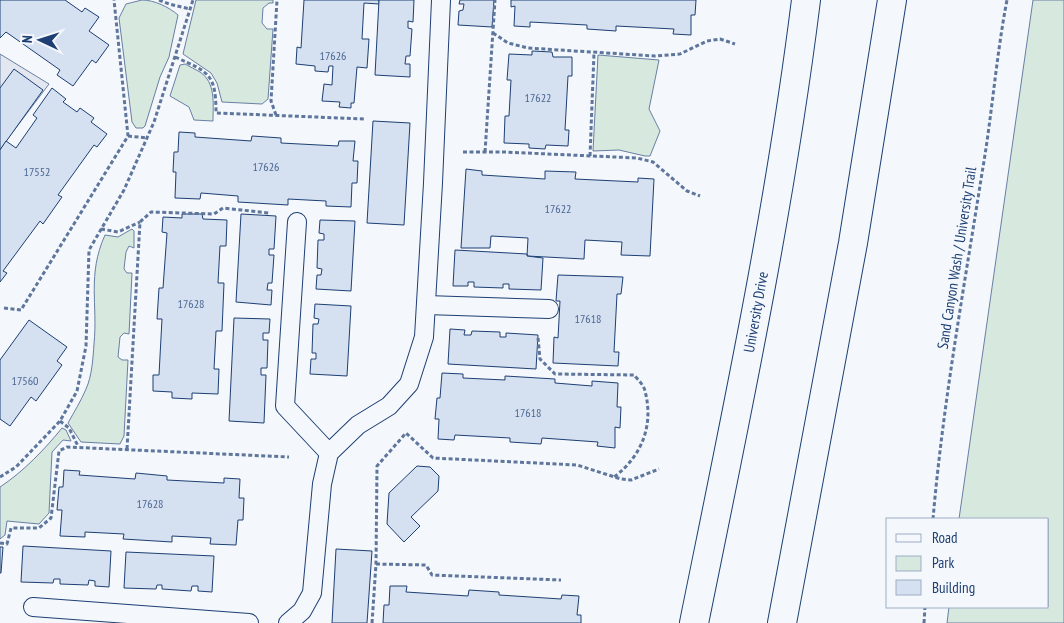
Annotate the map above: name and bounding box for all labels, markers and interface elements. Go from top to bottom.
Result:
north arrow [15,15,65,65]
text: N [18,35,36,43]
house number: 17626 [319,48,347,63]
house number: 17622 [524,90,552,105]
house number: 17626 [252,159,280,174]
house number: 17552 [23,164,51,179]
street label: Sand Canyon Wash / University Trail [933,165,980,350]
house number: 17622 [544,201,572,216]
street label: University Drive [739,270,772,354]
house number: 17628 [177,296,205,311]
house number: 17618 [574,311,602,326]
house number: 17560 [11,373,39,388]
house number: 17618 [514,405,542,420]
house number: 17628 [136,496,164,511]
legend [886,518,1049,608]
text: Road [932,528,958,547]
text: Park [932,553,954,572]
text: Building [932,578,975,597]

